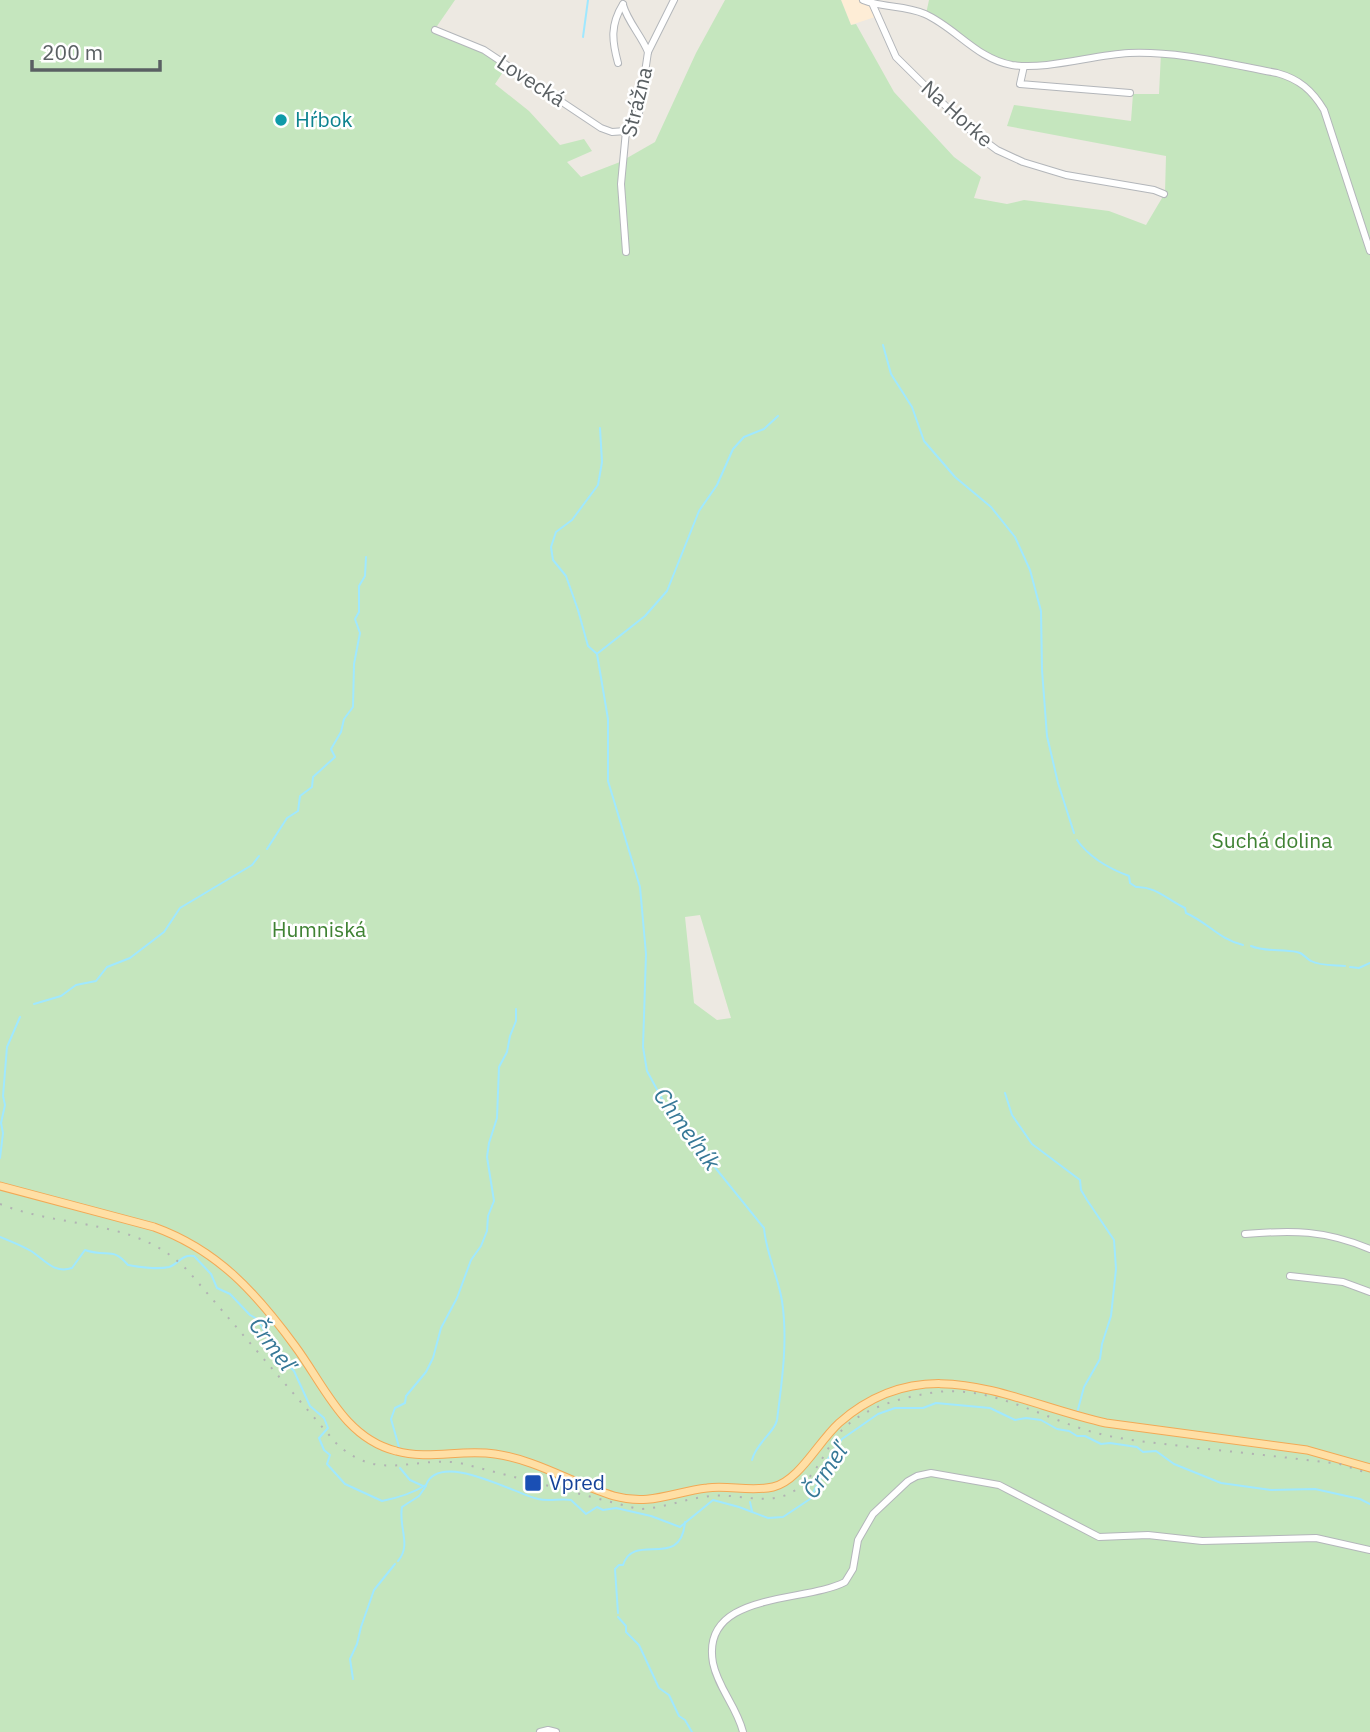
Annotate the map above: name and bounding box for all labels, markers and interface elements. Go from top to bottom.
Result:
scale bar [32,28,159,72]
text: 200 m [42,38,103,66]
street label: Lovecká [492,48,571,113]
street label: Strážna [614,64,658,140]
street label: Na Horke [916,74,1000,153]
place label: Hŕbok [295,105,353,133]
marker: Hŕbok [273,112,289,128]
park label: Suchá dolina [1212,826,1332,854]
park label: Humniská [272,915,366,943]
water label: Chmeľník [648,1081,729,1177]
water label: Črmeľ [243,1311,305,1379]
water label: Črmeľ [795,1434,855,1504]
place label: Vpred [549,1468,605,1496]
marker: Vpred [523,1473,543,1493]

